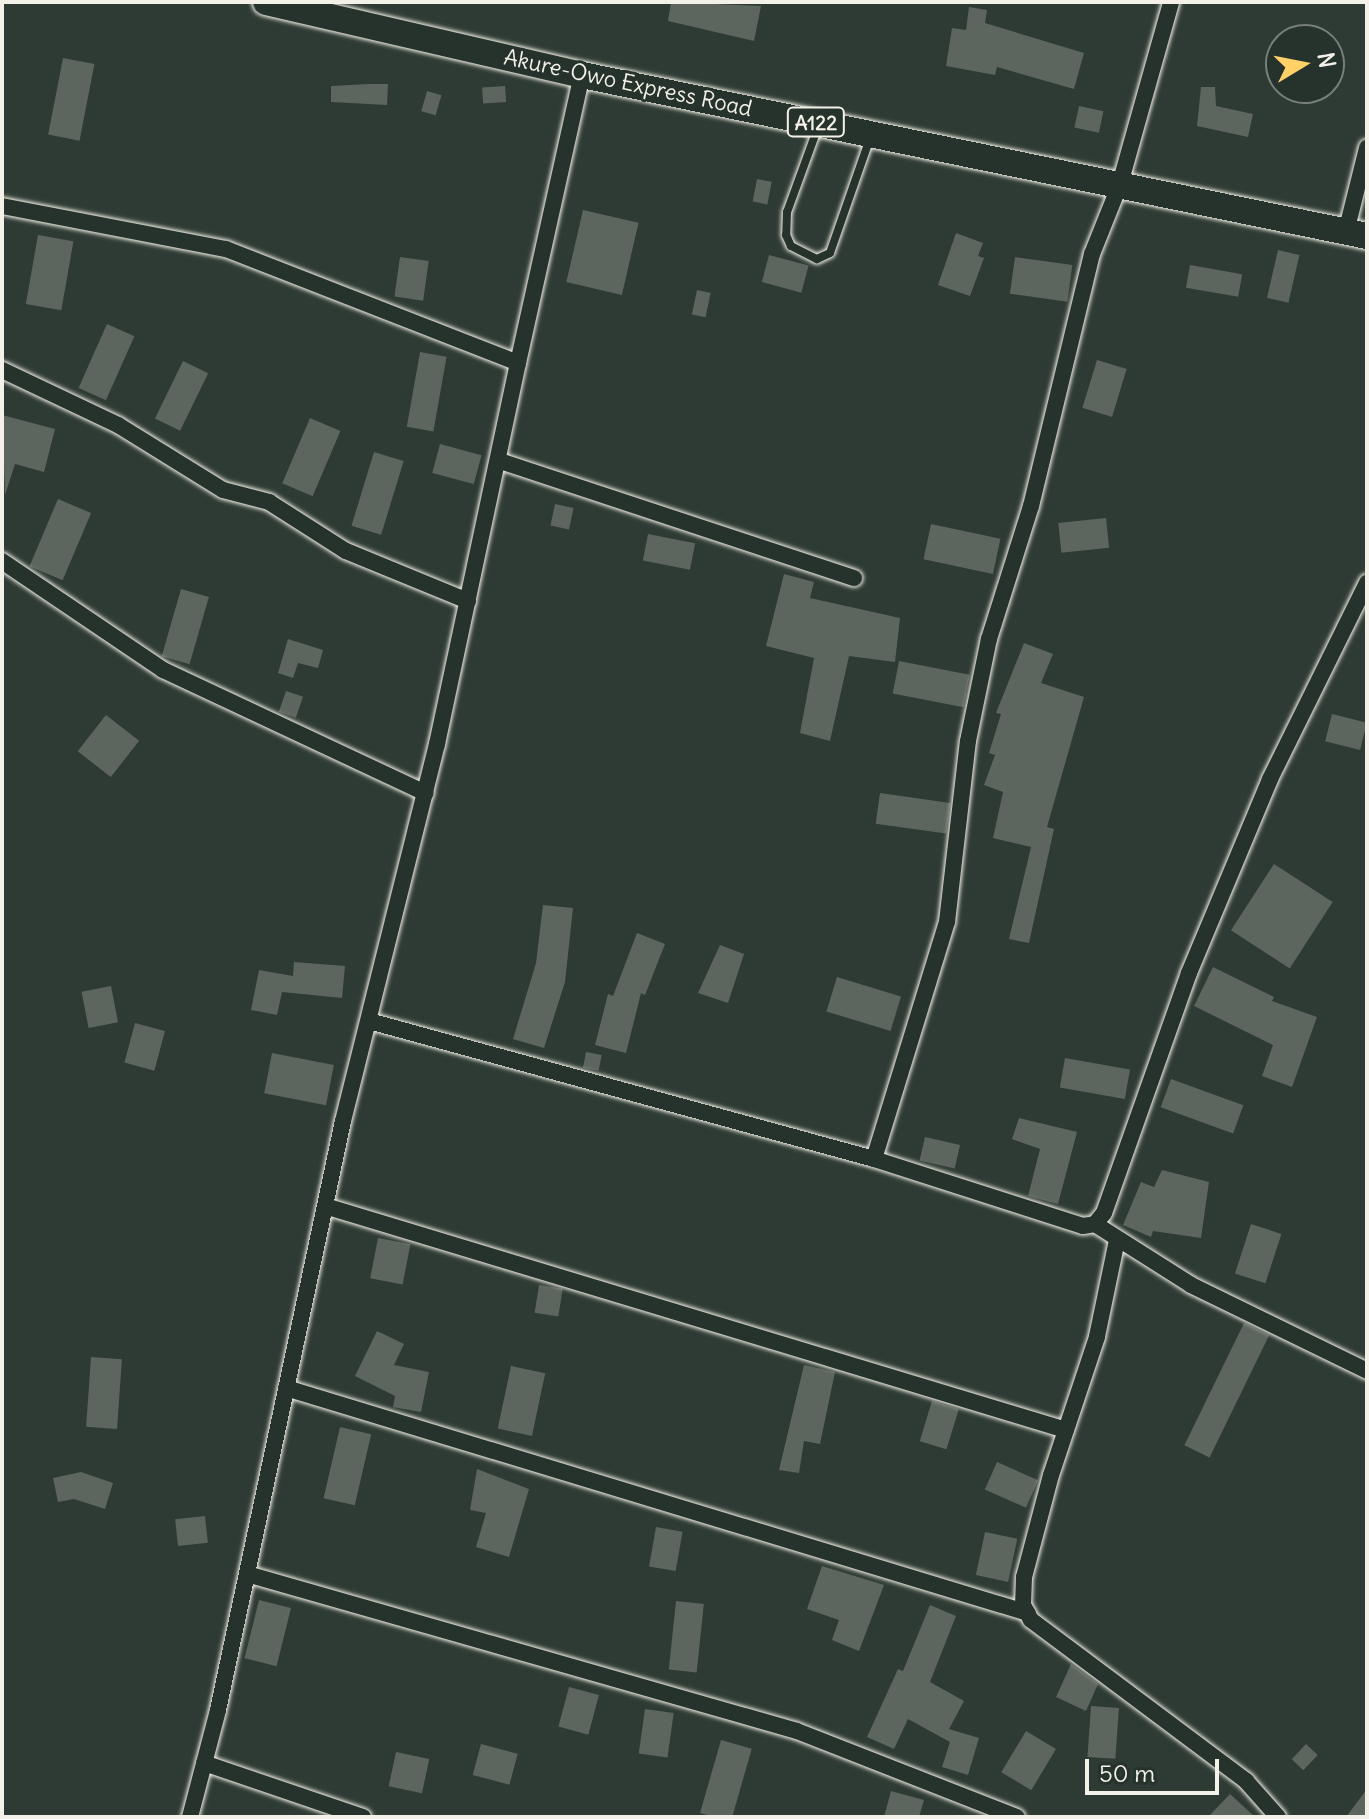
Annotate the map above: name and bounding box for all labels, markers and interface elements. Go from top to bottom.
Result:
north arrow [1265,24,1345,104]
street label: Akure-Owo Express Road [502,44,754,122]
text: N [1312,50,1342,70]
road number: A122 [786,106,846,138]
scale bar [1089,1743,1223,1793]
text: 50 m [1099,1758,1155,1788]

